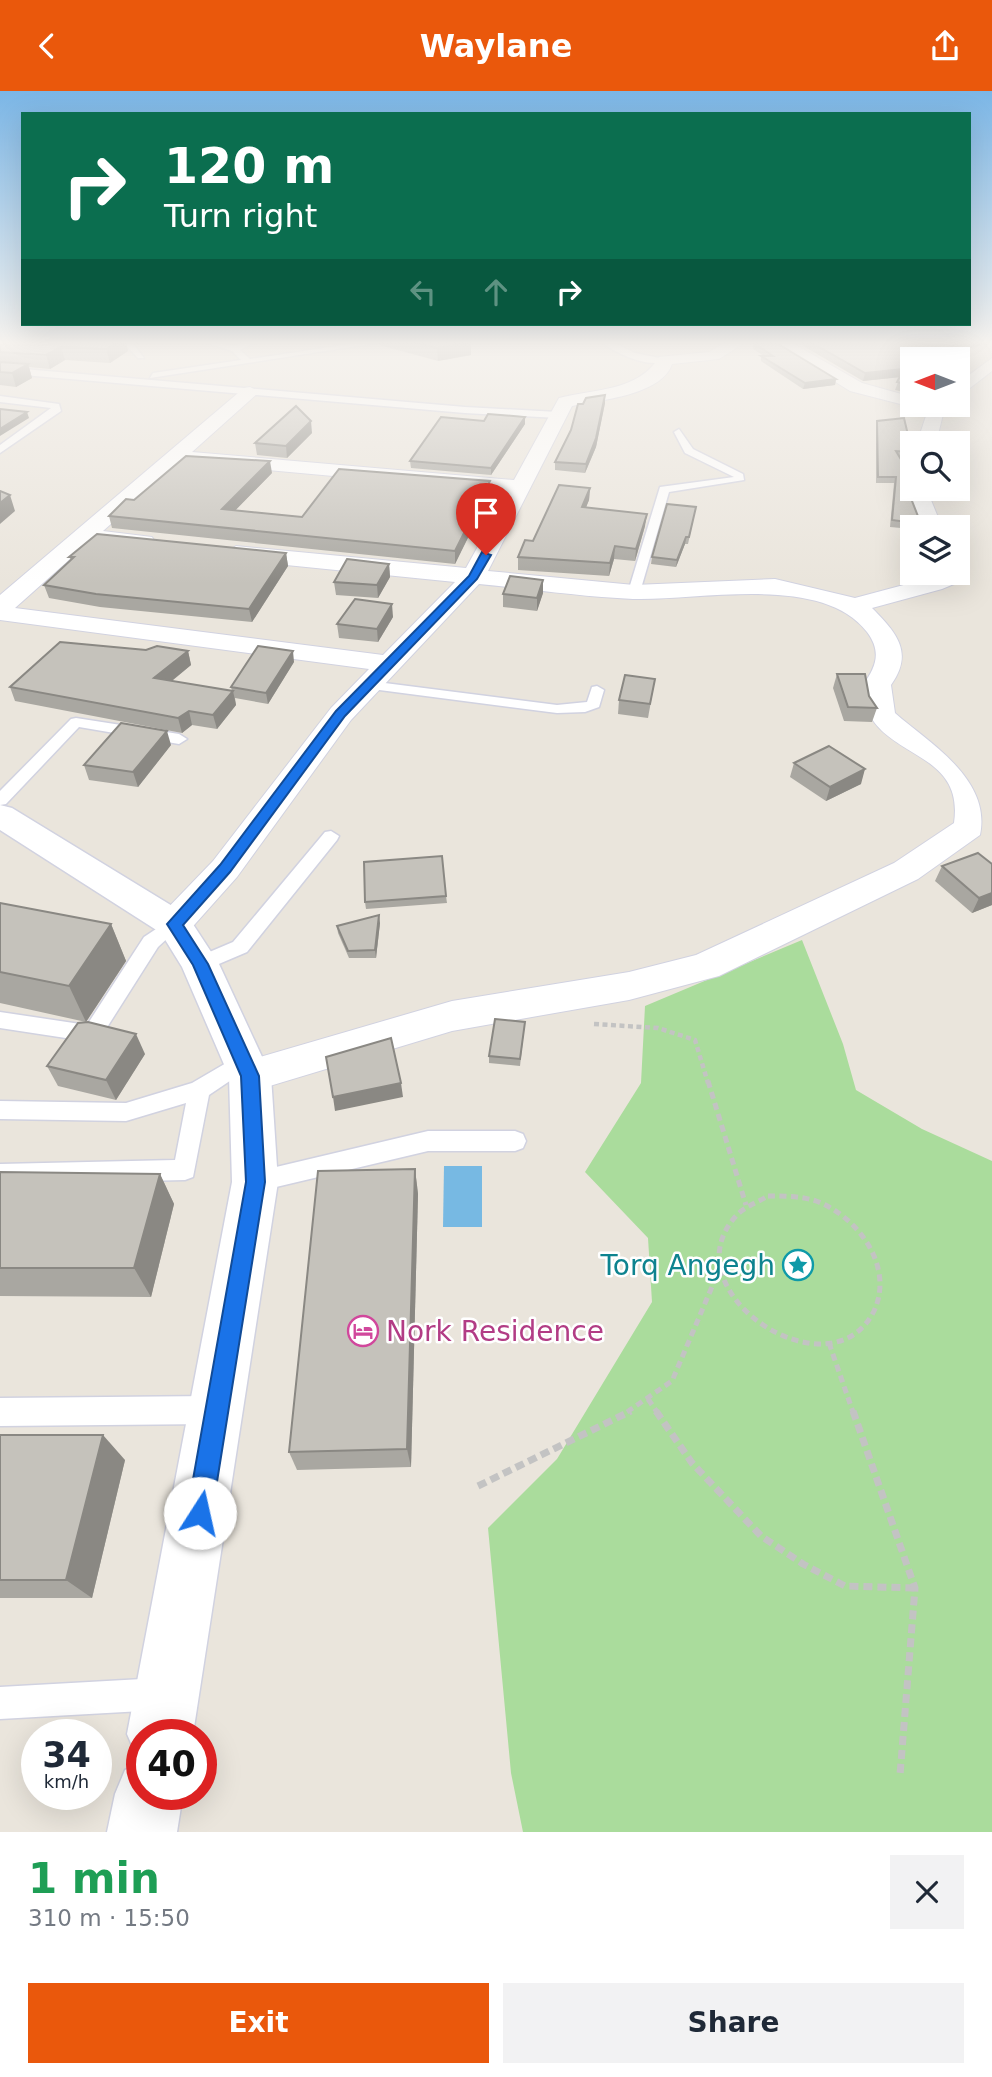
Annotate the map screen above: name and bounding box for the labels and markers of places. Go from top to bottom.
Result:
pin [456,483,516,555]
place icon: Torq Angegh [781,1248,815,1282]
place label: Torq Angegh [599,1249,775,1282]
hotel icon: Nork Residence [346,1314,380,1348]
place label: Nork Residence [386,1315,604,1348]

